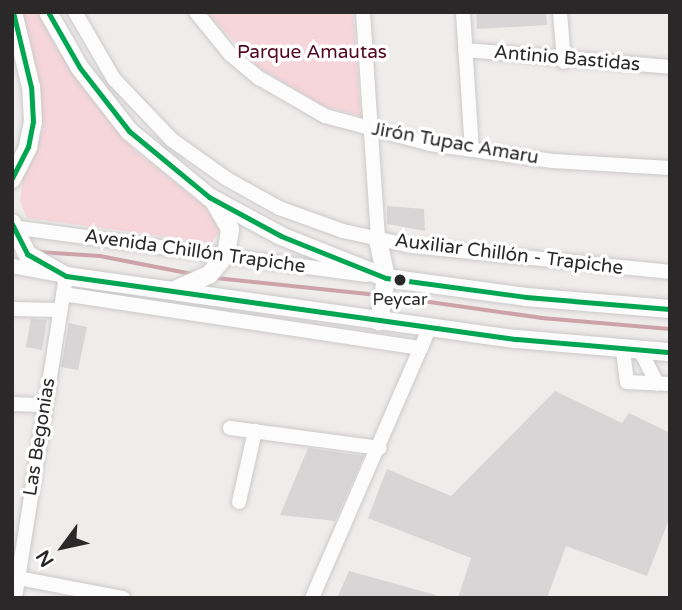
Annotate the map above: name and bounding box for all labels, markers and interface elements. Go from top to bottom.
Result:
street label: Antinio Bastidas [493,41,641,77]
park label: Parque Amautas [237,42,387,64]
street label: Jirón Tupac Amaru [370,118,540,170]
street label: Avenida Chillón Trapiche [83,225,307,279]
street label: Auxiliar Chillón - Trapiche [394,230,624,280]
marker: Peycar [393,273,407,287]
place label: Peycar [373,290,427,310]
street label: Las Begonias [19,376,61,498]
north arrow [28,512,98,582]
text: N [32,546,59,571]

